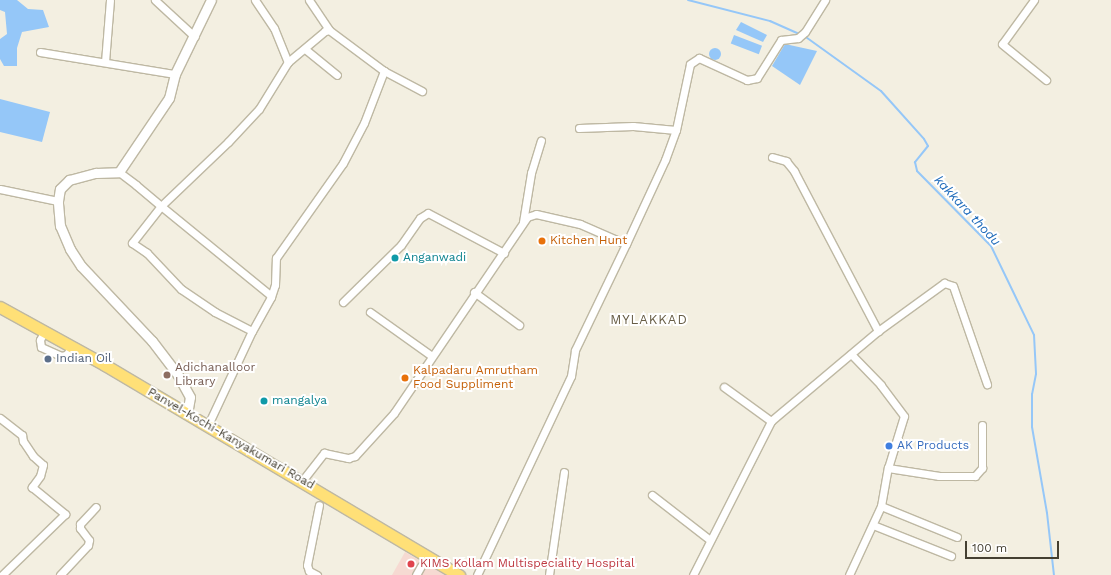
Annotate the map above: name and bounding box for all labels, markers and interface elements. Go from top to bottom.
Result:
water label: kakkara thodu [930,173,1004,249]
place label: Kitchen Hunt [550,234,627,248]
marker: Kitchen Hunt [537,236,547,246]
place label: Anganwadi [403,251,466,265]
marker: Anganwadi [390,253,400,263]
district label: MYLAKKAD [610,312,688,328]
place label: Indian Oil [56,352,112,366]
marker: Indian Oil [43,354,53,364]
place label: Adichanalloor Library [175,361,255,389]
place label: Kalpadaru Amrutham Food Suppliment [413,364,539,392]
marker: Adichanalloor Library [162,370,172,380]
marker: Kalpadaru Amrutham Food Suppliment [400,373,410,383]
street label: Panvel-Kochi-Kanyakumari Road [145,385,317,493]
place label: mangalya [272,394,327,408]
marker: mangalya [259,396,269,406]
place label: AK Products [897,439,969,453]
marker: AK Products [884,441,894,451]
scale bar [967,533,1061,559]
text: 100 m [972,541,1007,555]
place label: KIMS Kollam Multispeciality Hospital [420,557,635,571]
marker: KIMS Kollam Multispeciality Hospital [405,558,417,570]

